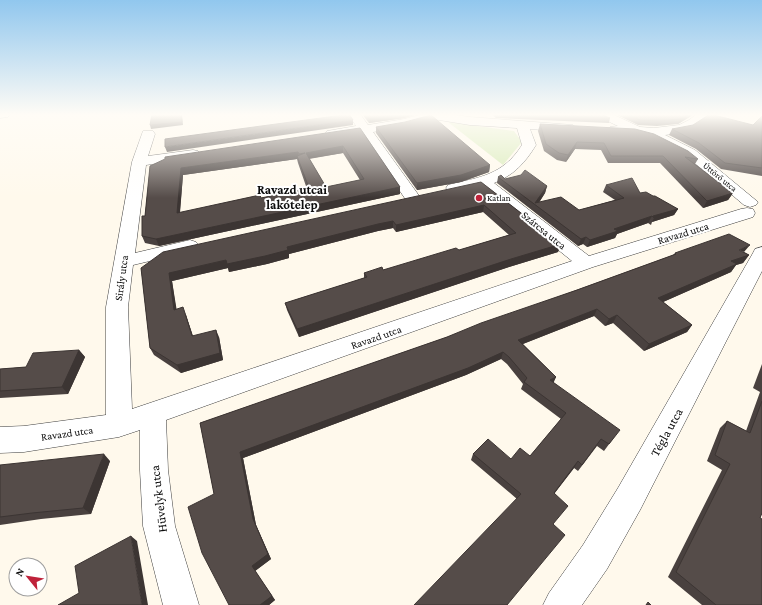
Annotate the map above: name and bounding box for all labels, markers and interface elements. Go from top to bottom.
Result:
street label: Úttörő utca [701,160,739,194]
district label: Ravazd utcai lakótelep [257,182,327,212]
marker: Katlan [474,193,484,203]
place label: Katlan [487,193,511,203]
street label: Szárcsa utca [519,208,569,252]
street label: Ravazd utca [656,220,710,246]
street label: Sirály utca [112,254,131,302]
street label: Ravazd utca [349,323,403,351]
street label: Tégla utca [647,405,686,459]
street label: Ravazd utca [40,423,94,443]
street label: Hüvelyk utca [147,464,170,533]
north arrow [8,557,48,597]
text: N [12,565,27,578]

